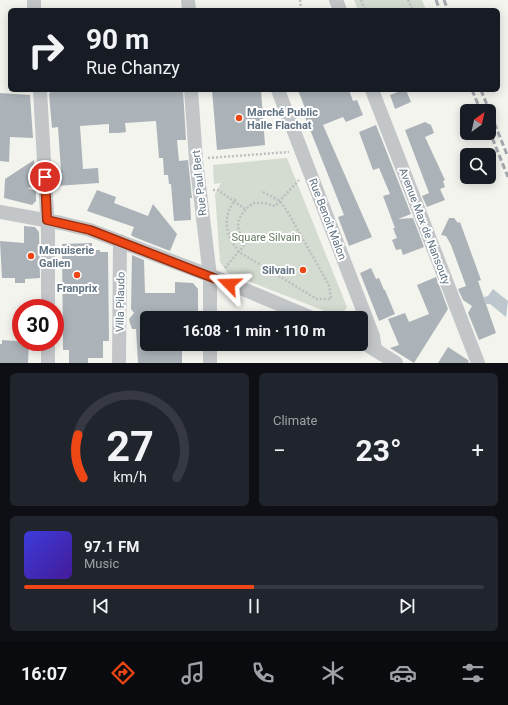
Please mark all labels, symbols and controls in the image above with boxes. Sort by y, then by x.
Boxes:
text: 90 m [86,23,149,56]
icon: right [20,24,72,76]
text: Rue Chanzy [86,57,180,78]
north arrow [460,104,496,140]
map controls [460,104,496,184]
place label: Marché Public Halle Flachat [247,106,318,132]
marker: Marché Public Halle Flachat [234,113,244,123]
button: search [460,148,496,184]
street label: Rue Paul Bert [190,149,209,216]
pin [28,160,62,194]
icon: arrive [34,166,56,188]
street label: Avenue Max de Nansouty [396,166,453,287]
street label: Rue Benoît Malon [306,177,349,262]
park label: Square Silvain [232,231,300,244]
place label: Menuiserie Galien [39,244,94,270]
marker: Menuiserie Galien [26,251,36,261]
position arrow [208,263,250,305]
place label: Silvain [262,264,295,277]
marker: Silvain [298,265,308,275]
marker: Franprix [72,270,82,280]
street label: Villa Pilaudo [113,272,128,332]
place label: Franprix [57,282,98,295]
speed limit sign: 30 [12,299,64,351]
text: 16:08 · 1 min · 110 m [183,322,325,340]
text: Climate [273,413,317,428]
text: 27 [106,421,153,470]
text: 23° [355,433,402,468]
text: − [273,438,286,463]
text: + [472,438,484,463]
text: km/h [113,468,146,484]
text: 97.1 FM [84,538,139,556]
text: Music [84,556,119,571]
icon: previous [90,595,112,617]
icon: pause [243,595,265,617]
icon: next [396,595,418,617]
icon: directions [109,659,137,687]
icon: music [179,659,207,687]
icon: phone [249,659,277,687]
icon: climate [319,659,347,687]
icon: car [389,659,417,687]
icon: filters [459,659,487,687]
text: 16:07 [21,663,67,684]

